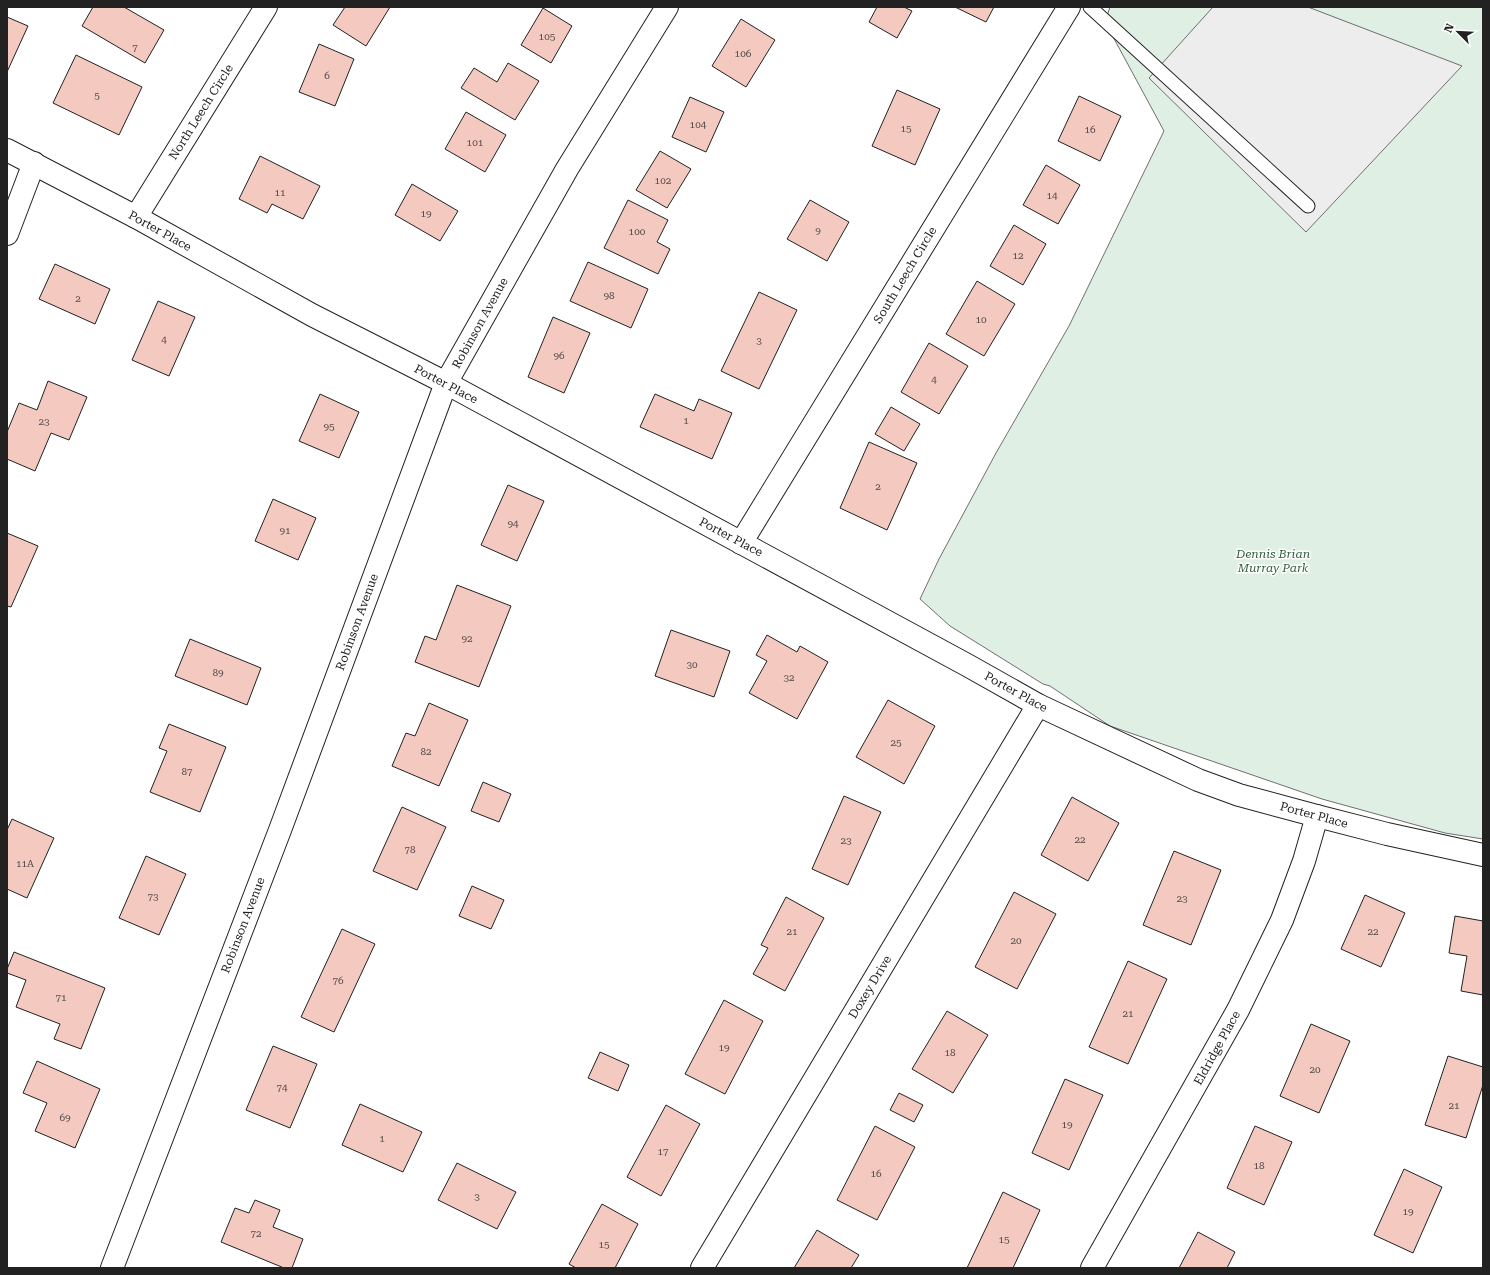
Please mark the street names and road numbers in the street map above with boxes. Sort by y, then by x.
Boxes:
street label: North Leech Circle [166,61,236,162]
street label: Porter Place [126,208,194,254]
street label: South Leech Circle [871,224,940,326]
street label: Robinson Avenue [449,275,511,371]
street label: Porter Place [412,361,480,407]
street label: Porter Place [697,514,765,560]
street label: Robinson Avenue [333,571,381,672]
street label: Porter Place [982,669,1050,715]
street label: Porter Place [1278,799,1350,831]
street label: Robinson Avenue [218,875,268,975]
street label: Doxey Drive [846,953,895,1021]
street label: Eldridge Place [1191,1008,1243,1088]

